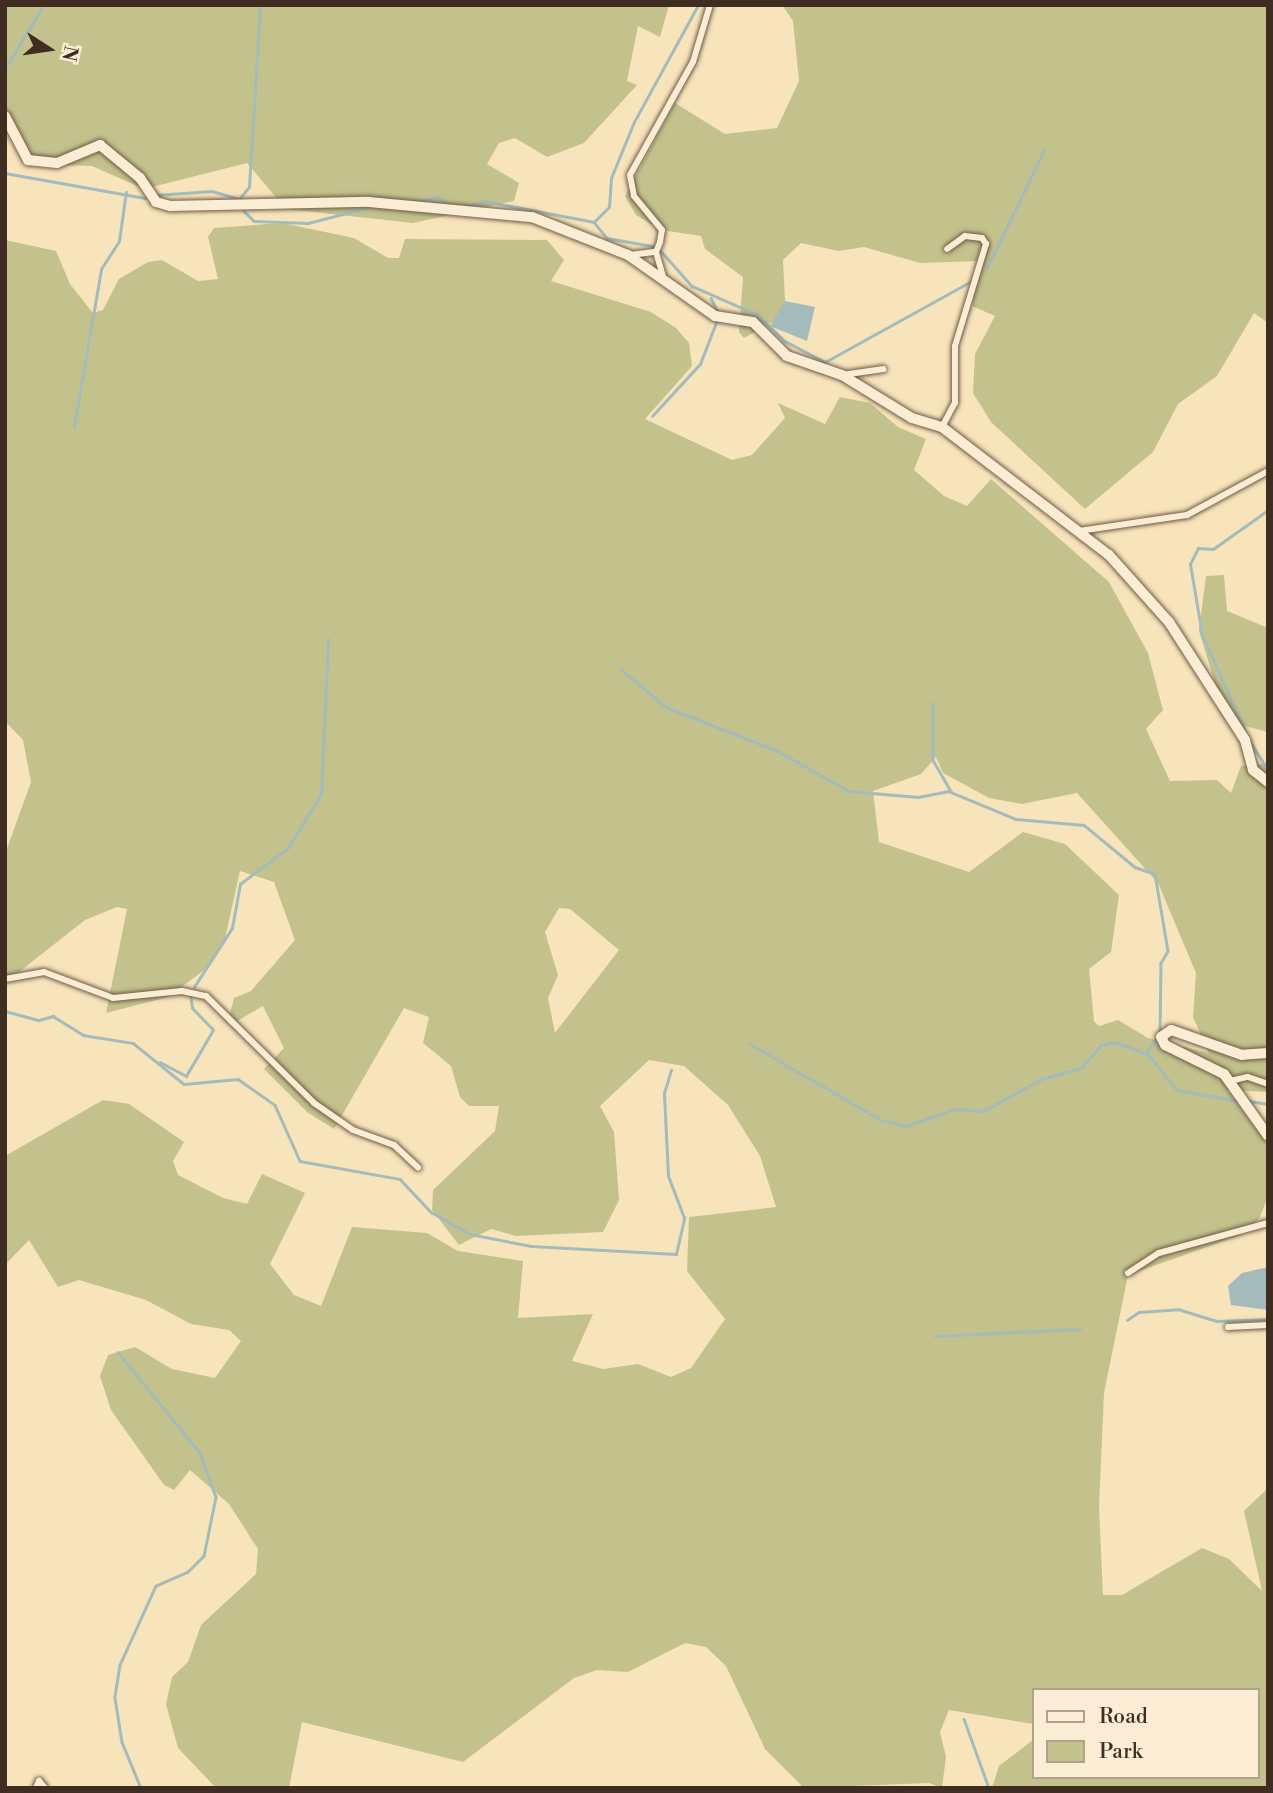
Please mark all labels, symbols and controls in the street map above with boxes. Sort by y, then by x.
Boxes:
north arrow [14,14,84,84]
text: N [56,44,83,63]
legend [1032,1688,1259,1779]
text: Road [1099,1704,1148,1730]
text: Park [1099,1739,1143,1765]

